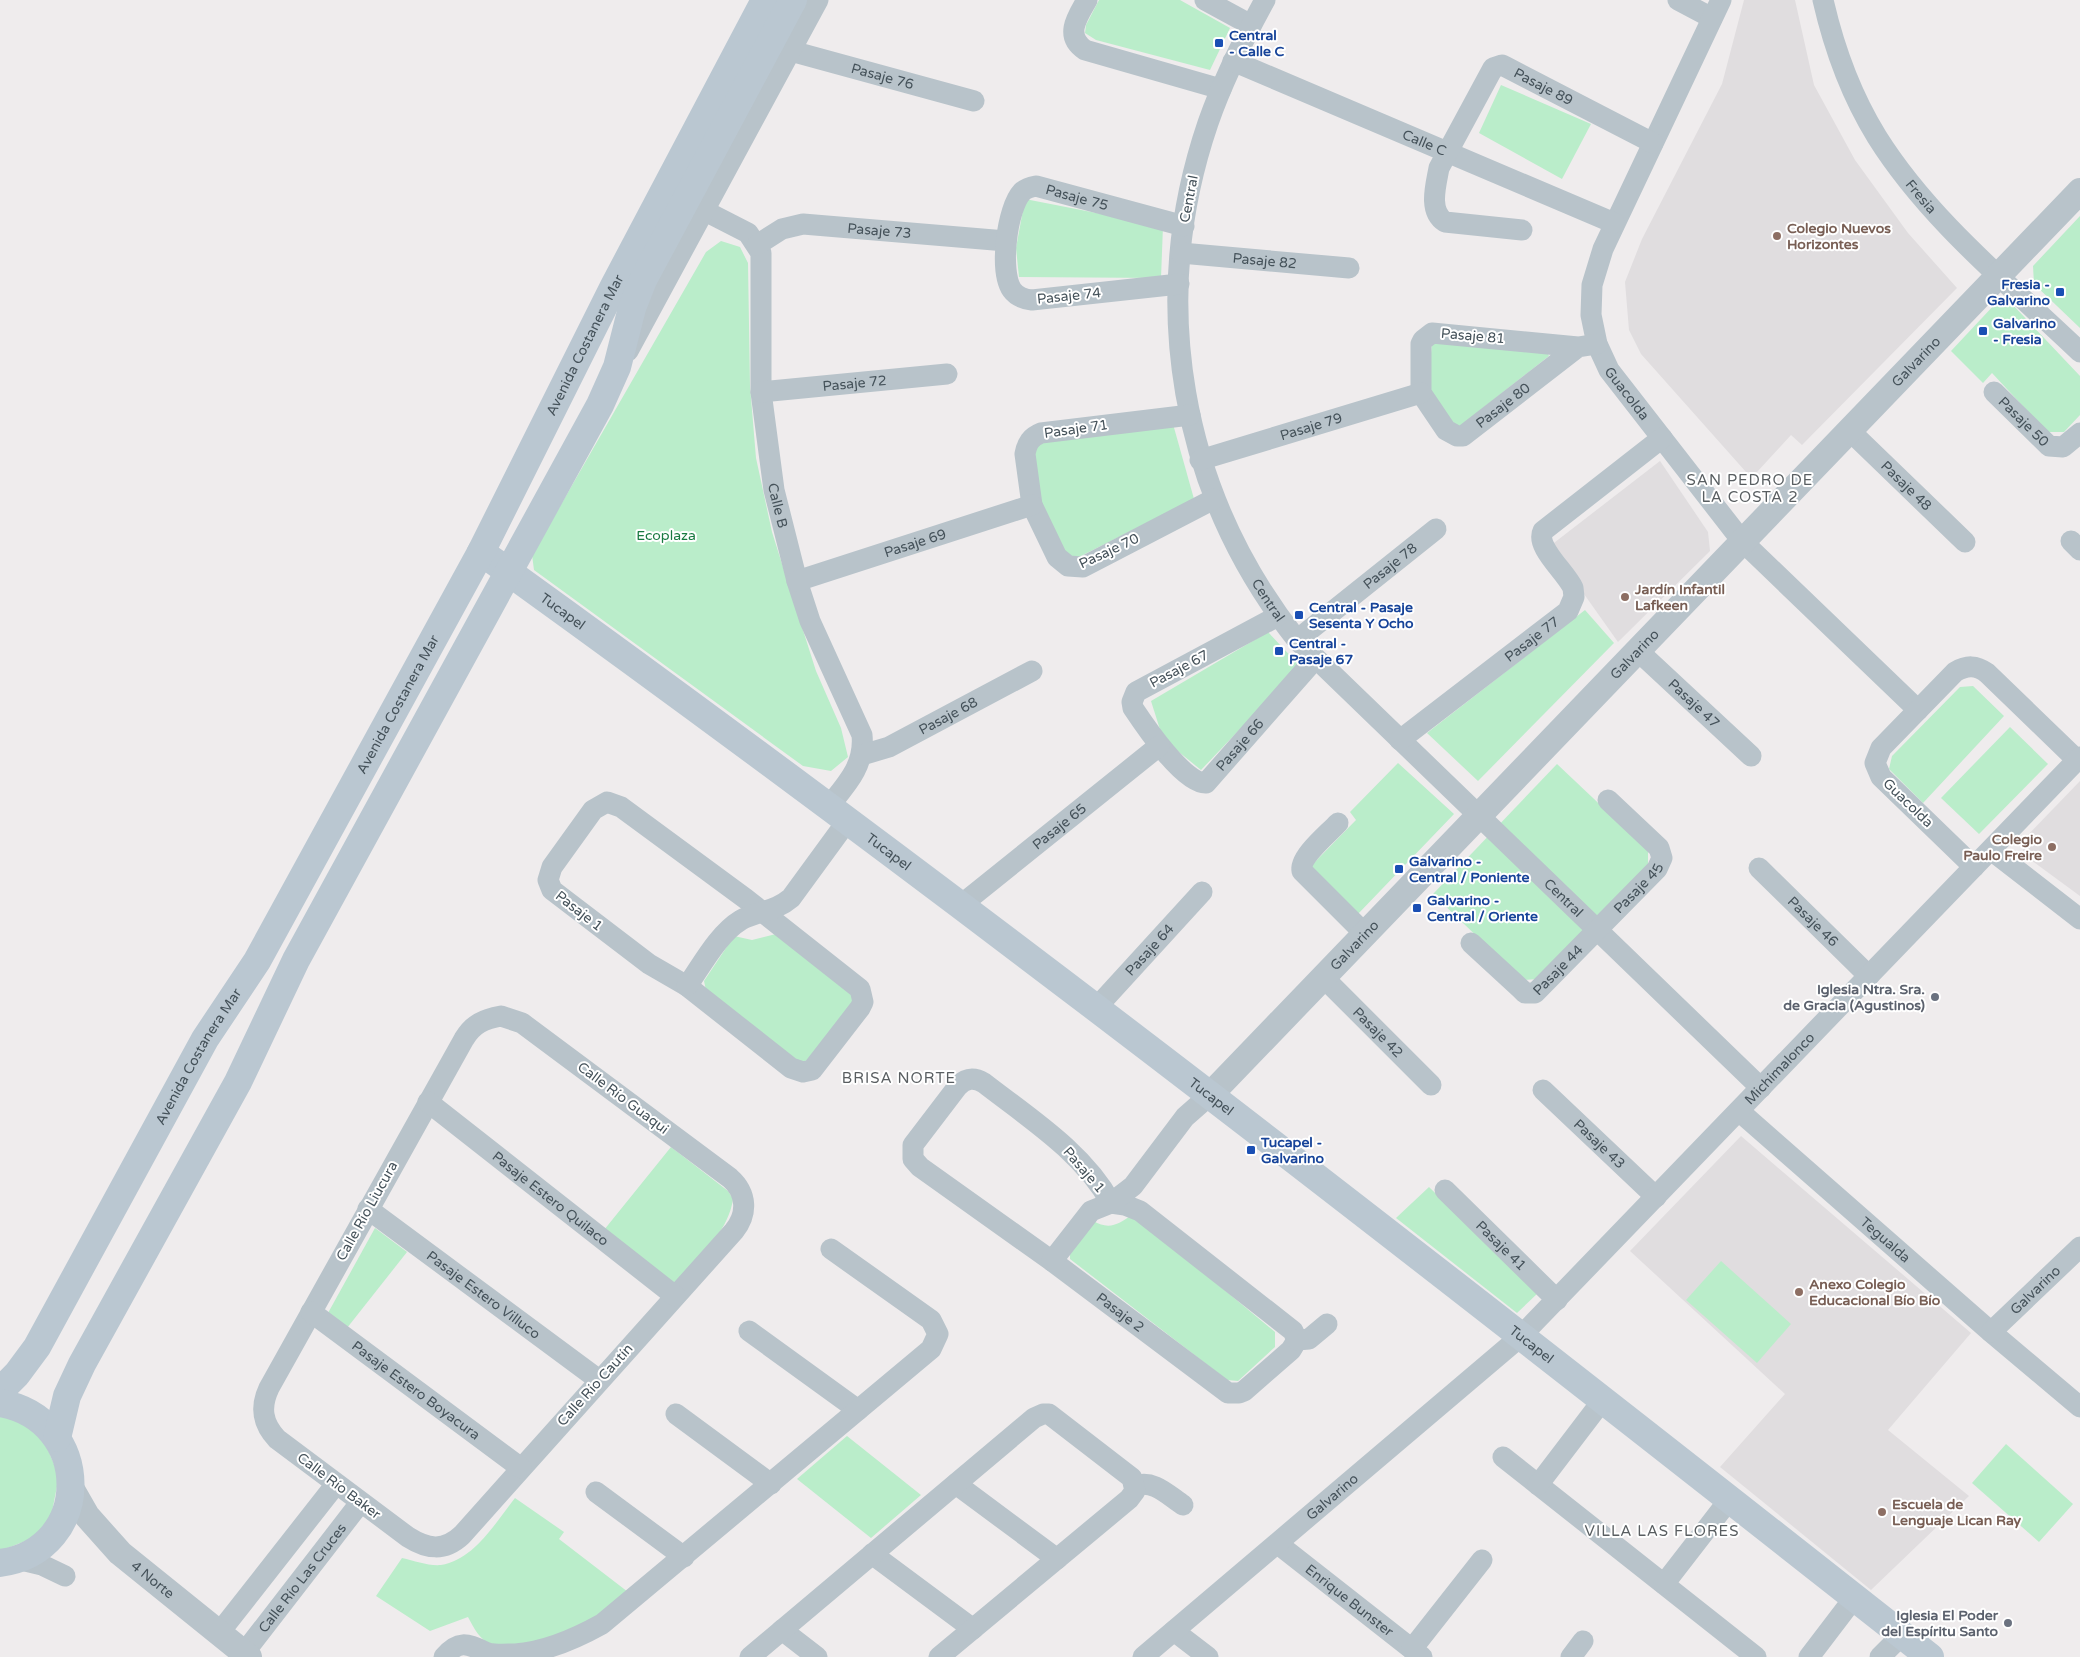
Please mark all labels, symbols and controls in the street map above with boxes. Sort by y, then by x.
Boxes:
place label: Central - Calle C [1229,27,1284,60]
marker: Central - Calle C [1213,37,1225,49]
street label: Pasaje 76 [849,59,916,93]
street label: Pasaje 89 [1511,64,1576,109]
street label: Calle C [1400,126,1449,159]
street label: Central [1176,174,1202,224]
street label: Fresia [1902,176,1940,217]
street label: Pasaje 75 [1044,180,1110,214]
street label: Pasaje 73 [847,219,912,242]
place label: Colegio Nuevos Horizontes [1787,220,1891,253]
marker: Colegio Nuevos Horizontes [1771,230,1783,242]
street label: Pasaje 82 [1232,249,1297,272]
street label: Avenida Costanera Mar [542,271,627,418]
place label: Fresia - Galvarino [1987,276,2050,309]
street label: Pasaje 74 [1036,284,1102,308]
marker: Fresia - Galvarino [2054,286,2066,298]
place label: Galvarino - Fresia [1993,315,2057,348]
street label: Pasaje 81 [1440,325,1506,347]
marker: Galvarino - Fresia [1977,325,1989,337]
street label: Galvarino [1888,333,1944,390]
street label: Guacolda [1601,363,1653,423]
street label: Pasaje 72 [822,371,887,395]
street label: Pasaje 80 [1472,379,1534,432]
street label: Pasaje 50 [1995,393,2053,450]
street label: Pasaje 79 [1278,409,1344,444]
street label: Pasaje 71 [1043,416,1109,442]
street label: Pasaje 48 [1878,457,1936,514]
district label: SAN PEDRO DE LA COSTA 2 [1687,471,1813,506]
street label: Calle B [765,482,792,530]
street label: Pasaje 69 [882,525,948,561]
park label: Ecoplaza [636,527,696,544]
street label: Pasaje 70 [1076,530,1142,572]
street label: Pasaje 78 [1360,539,1421,592]
street label: Central [1248,575,1289,625]
place label: Jardín Infantil Lafkeen [1634,581,1725,614]
street label: Tucapel [537,589,589,633]
marker: Jardín Infantil Lafkeen [1619,591,1631,603]
place label: Central - Pasaje Sesenta Y Ocho [1309,599,1414,632]
marker: Central - Pasaje Sesenta Y Ocho [1293,609,1305,621]
street label: Pasaje 77 [1501,613,1562,665]
street label: Galvarino [1606,625,1662,683]
street label: Avenida Costanera Mar [353,631,443,777]
place label: Central - Pasaje 67 [1289,635,1353,668]
marker: Central - Pasaje 67 [1273,645,1285,657]
street label: Pasaje 67 [1147,646,1211,692]
street label: Pasaje 47 [1665,675,1723,731]
street label: Pasaje 68 [916,693,981,738]
street label: Pasaje 66 [1212,715,1267,774]
street label: Guacolda [1879,775,1937,831]
street label: Pasaje 65 [1029,799,1090,853]
street label: Tucapel [863,829,915,874]
place label: Colegio Paulo Freire [1963,831,2042,864]
marker: Colegio Paulo Freire [2046,841,2058,853]
place label: Galvarino - Central / Poniente [1409,853,1530,886]
street label: Pasaje 45 [1610,860,1667,917]
marker: Galvarino - Central / Poniente [1393,863,1405,875]
street label: Central [1541,875,1587,920]
street label: Pasaje 1 [552,887,606,935]
place label: Galvarino - Central / Oriente [1427,892,1538,925]
street label: Pasaje 46 [1784,893,1842,950]
marker: Galvarino - Central / Oriente [1411,902,1423,914]
street label: Galvarino [1326,916,1382,974]
street label: Pasaje 64 [1121,920,1177,979]
street label: Pasaje 44 [1529,941,1586,999]
place label: Iglesia Ntra. Sra. de Gracia (Agustinos) [1783,981,1925,1014]
street label: Avenida Costanera Mar [151,984,245,1128]
marker: Iglesia Ntra. Sra. de Gracia (Agustinos) [1929,991,1941,1003]
street label: Pasaje 42 [1349,1003,1407,1061]
street label: Michimalonco [1741,1029,1818,1108]
street label: Calle Río Guaqui [574,1058,672,1138]
district label: BRISA NORTE [842,1069,956,1087]
street label: Tucapel [1186,1074,1237,1119]
street label: Pasaje 43 [1570,1115,1629,1172]
place label: Tucapel - Galvarino [1260,1134,1325,1167]
street label: Pasaje 1 [1059,1144,1109,1196]
marker: Tucapel - Galvarino [1245,1144,1257,1156]
street label: Pasaje Estero Quilaco [489,1147,612,1249]
street label: Calle Río Liucura [333,1158,401,1264]
street label: Tegualda [1857,1213,1914,1266]
street label: Pasaje 41 [1472,1217,1530,1274]
street label: Pasaje Estero Villuco [424,1247,544,1342]
street label: Galvarino [2006,1262,2064,1318]
place label: Anexo Colegio Educacional Bío Bío [1809,1276,1941,1309]
marker: Anexo Colegio Educacional Bío Bío [1793,1286,1805,1298]
street label: Pasaje 2 [1093,1289,1148,1336]
street label: Tucapel [1506,1322,1557,1367]
street label: Pasaje Estero Boyacura [349,1337,484,1443]
street label: Calle Río Cautín [553,1340,637,1430]
street label: Calle Río Baker [294,1449,385,1523]
street label: Galvarino [1303,1470,1362,1523]
place label: Escuela de Lenguaje Lican Ray [1892,1496,2022,1529]
marker: Escuela de Lenguaje Lican Ray [1876,1506,1888,1518]
street label: Calle Río Las Cruces [254,1520,350,1636]
district label: VILLA LAS FLORES [1585,1522,1739,1540]
street label: 4 Norte [128,1557,178,1602]
street label: Enrique Bunster [1302,1560,1397,1640]
place label: Iglesia El Poder del Espíritu Santo [1881,1607,1999,1640]
marker: Iglesia El Poder del Espíritu Santo [2002,1617,2014,1629]

